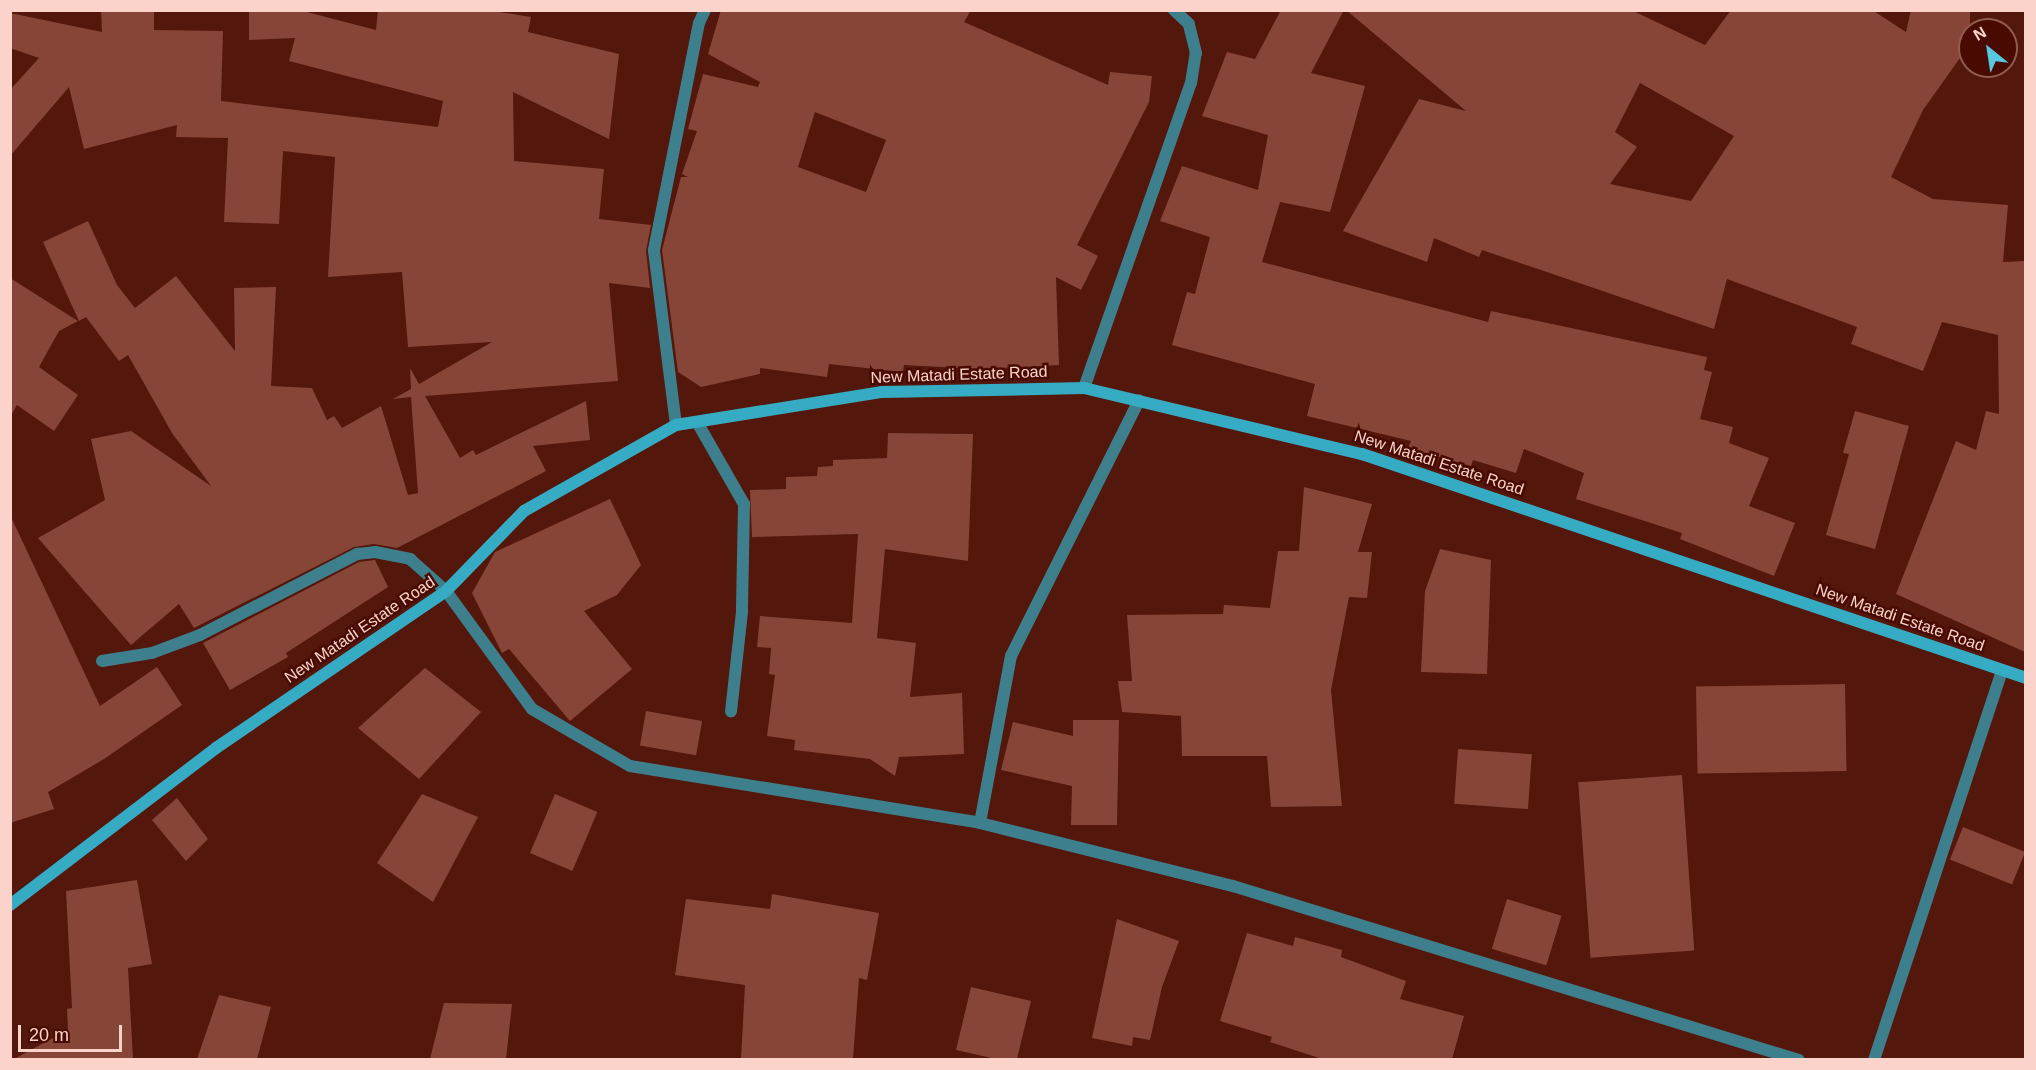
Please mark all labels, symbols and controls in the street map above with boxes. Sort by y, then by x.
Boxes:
north arrow [1958,18,2018,78]
text: N [1970,23,1989,44]
street label: New Matadi Estate Road [870,362,1048,388]
street label: New Matadi Estate Road [1352,427,1526,499]
street label: New Matadi Estate Road [281,573,439,687]
street label: New Matadi Estate Road [1813,580,1987,656]
scale bar [21,1013,124,1051]
text: 20 m [29,1025,69,1045]

